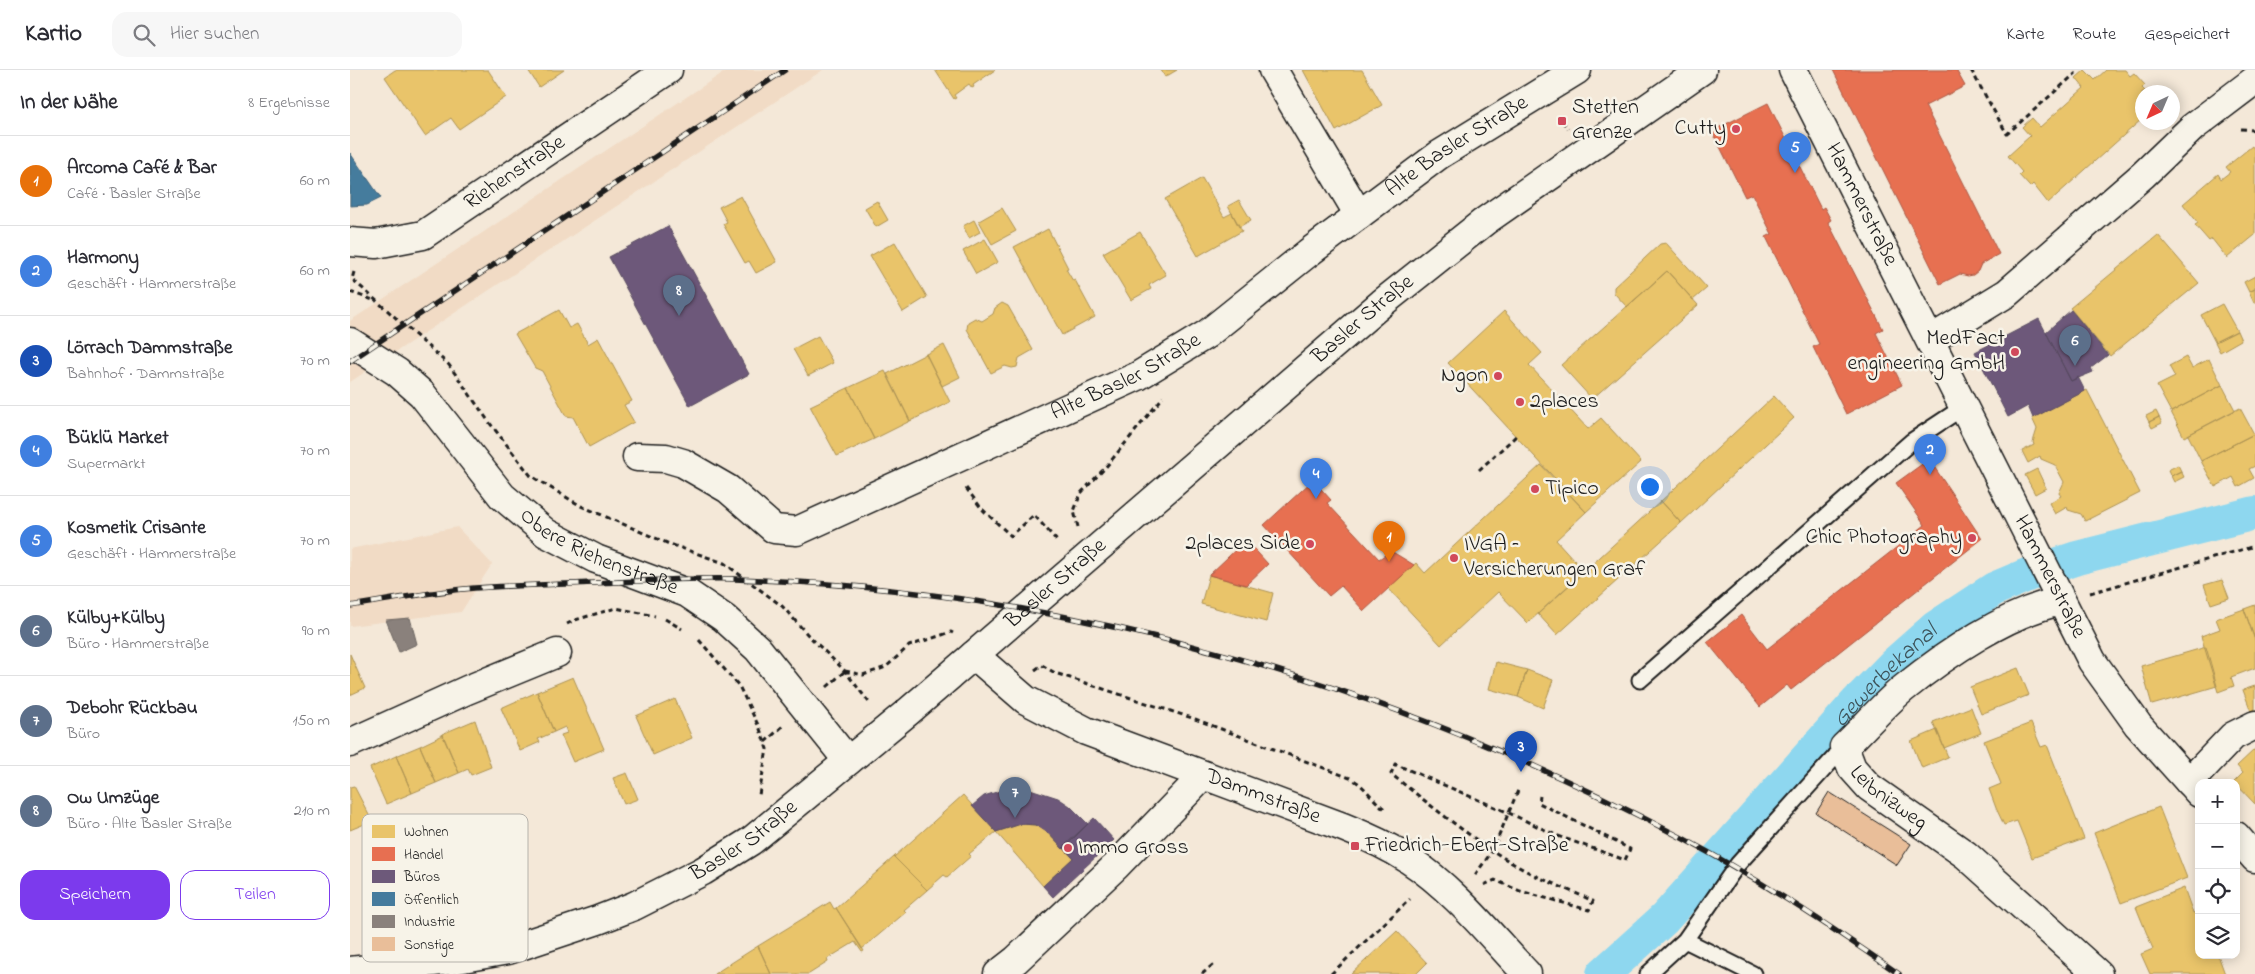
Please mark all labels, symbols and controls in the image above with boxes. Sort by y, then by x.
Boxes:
search box [112,12,462,57]
text: Kartio [25,17,82,52]
icon: search [130,21,158,49]
text: Hier suchen [170,21,259,48]
text: Karte [2006,22,2044,48]
text: Route [2072,22,2116,48]
text: Gespeichert [2144,22,2230,48]
north arrow [2135,85,2180,130]
text: In der Nähe [20,88,118,118]
street label: Alte Basler Straße [1379,88,1535,206]
text: 8 Ergebnisse [248,91,330,115]
place label: Stetten Grenze [1572,92,1639,149]
place label: Cutty [1674,113,1726,146]
marker: Stetten Grenze [1556,115,1568,127]
marker: Cutty [1730,123,1742,135]
street label: Riehenstraße [458,127,572,219]
pin: 5 [1779,132,1811,173]
street label: Hammerstraße [1817,138,1906,272]
text: Arcoma Café & Bar [67,155,217,182]
text: 1 [33,169,39,193]
text: 60 m [300,169,330,193]
text: Café · Basler Straße [67,182,201,206]
text: Harmony [67,245,139,272]
text: 2 [32,259,40,283]
text: 60 m [300,259,330,283]
street label: Basler Straße [1304,267,1421,373]
text: Geschäft · Hammerstraße [67,272,236,296]
pin: 8 [663,275,695,316]
place label: MedFact engineering GmbH [1848,323,2006,381]
street label: Alte Basler Straße [1046,325,1207,429]
pin: 6 [2059,325,2091,366]
text: Lörrach Dammstraße [67,335,233,362]
marker: MedFact engineering GmbH [2009,346,2021,358]
text: 3 [33,349,39,373]
text: 70 m [300,349,330,373]
place label: Ngon [1441,360,1488,393]
text: Bahnhof · Dammstraße [67,362,225,386]
marker: Ngon [1492,370,1504,382]
place label: 2places [1530,386,1599,418]
marker: 2places [1514,396,1526,408]
text: Büklü Market [67,425,169,452]
pin: 2 [1914,434,1946,475]
text: 4 [33,439,39,463]
text: 70 m [300,439,330,463]
text: Supermarkt [67,452,146,476]
pin: 4 [1300,458,1332,499]
place label: Tipico [1545,473,1599,505]
your location [1637,474,1663,500]
marker: Tipico [1529,483,1541,495]
street label: Obere Riehenstraße [512,501,683,604]
street label: Hammerstraße [2005,510,2094,644]
text: Kosmetik Crisante [67,515,206,542]
pin: 1 [1373,521,1405,562]
place label: Chic Photography [1806,522,1962,555]
place label: 2places Side [1186,528,1300,560]
text: 5 [31,529,41,553]
text: 70 m [300,529,330,553]
place label: IVGA – Versicherungen Graf [1463,529,1646,587]
street label: Basler Straße [998,531,1114,638]
marker: Chic Photography [1966,532,1978,544]
marker: 2places Side [1304,538,1316,550]
text: Geschäft · Hammerstraße [67,542,236,566]
marker: IVGA – Versicherungen Graf [1448,552,1460,564]
text: Külby+Külby [67,605,165,632]
water label: Gewerbekanal [1824,614,1948,736]
text: 6 [32,619,40,643]
text: 90 m [302,619,330,643]
text: Büro · Hammerstraße [67,632,209,656]
text: Debohr Rückbau [67,695,198,722]
text: 7 [33,709,39,733]
text: 150 m [292,709,330,733]
text: Büro [67,722,100,746]
pin: 3 [1505,731,1537,772]
street label: Leibnizweg [1841,758,1934,840]
street label: Dammstraße [1200,761,1325,833]
pin: 7 [999,777,1031,818]
map controls [2195,779,2240,959]
button: + [2195,779,2240,824]
text: Ow Umzüge [67,785,159,812]
street label: Basler Straße [684,792,805,891]
text: 8 [33,799,39,823]
text: 210 m [294,799,330,823]
text: Büro · Alte Basler Straße [67,812,232,836]
legend [362,814,528,962]
text: Wohnen [404,822,449,843]
button: − [2195,824,2240,869]
place label: Friedrich-Ebert-Straße [1364,830,1569,862]
place label: Immo Gross [1078,832,1189,864]
marker: Friedrich-Ebert-Straße [1349,840,1361,852]
marker: Immo Gross [1062,842,1074,854]
text: Handel [404,845,443,866]
text: Büros [403,867,440,888]
button: locate [2195,869,2240,914]
button: Speichern [20,870,170,920]
button: Teilen [180,870,330,920]
text: Öffentlich [404,890,459,911]
text: Industrie [404,912,456,933]
button: layers [2195,914,2240,959]
text: Sonstige [404,935,455,957]

